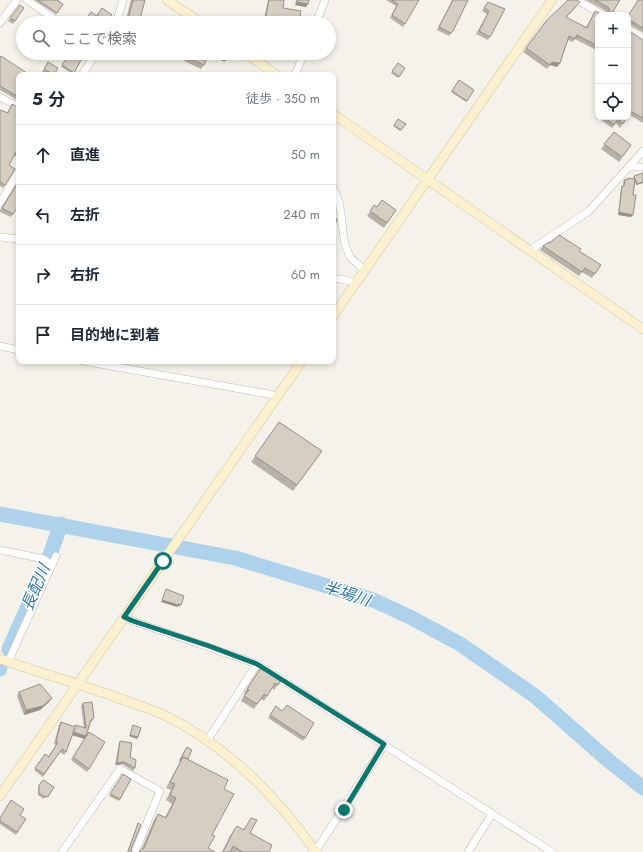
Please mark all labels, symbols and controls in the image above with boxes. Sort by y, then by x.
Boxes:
map controls [595,12,631,120]
button: + [595,12,631,48]
search box [16,16,336,60]
icon: search [30,27,52,49]
text: ここで検索 [62,28,137,50]
button: − [595,48,631,84]
button: locate [595,84,631,120]
text: 5 分 [32,87,65,111]
text: 徒歩 · 350 m [246,89,320,108]
icon: ahead [32,144,54,166]
text: 直進 [70,144,100,166]
text: 50 m [291,145,320,164]
icon: left [32,204,54,226]
text: 左折 [70,204,100,226]
text: 240 m [283,205,320,224]
icon: right [32,264,54,286]
text: 右折 [70,264,100,286]
text: 60 m [291,265,320,284]
icon: arrive [32,324,54,346]
text: 目的地に到着 [70,324,160,346]
route start [154,552,172,570]
water label: 長配川 [15,559,56,614]
water label: 半場川 [320,575,375,612]
route end [335,801,353,819]

